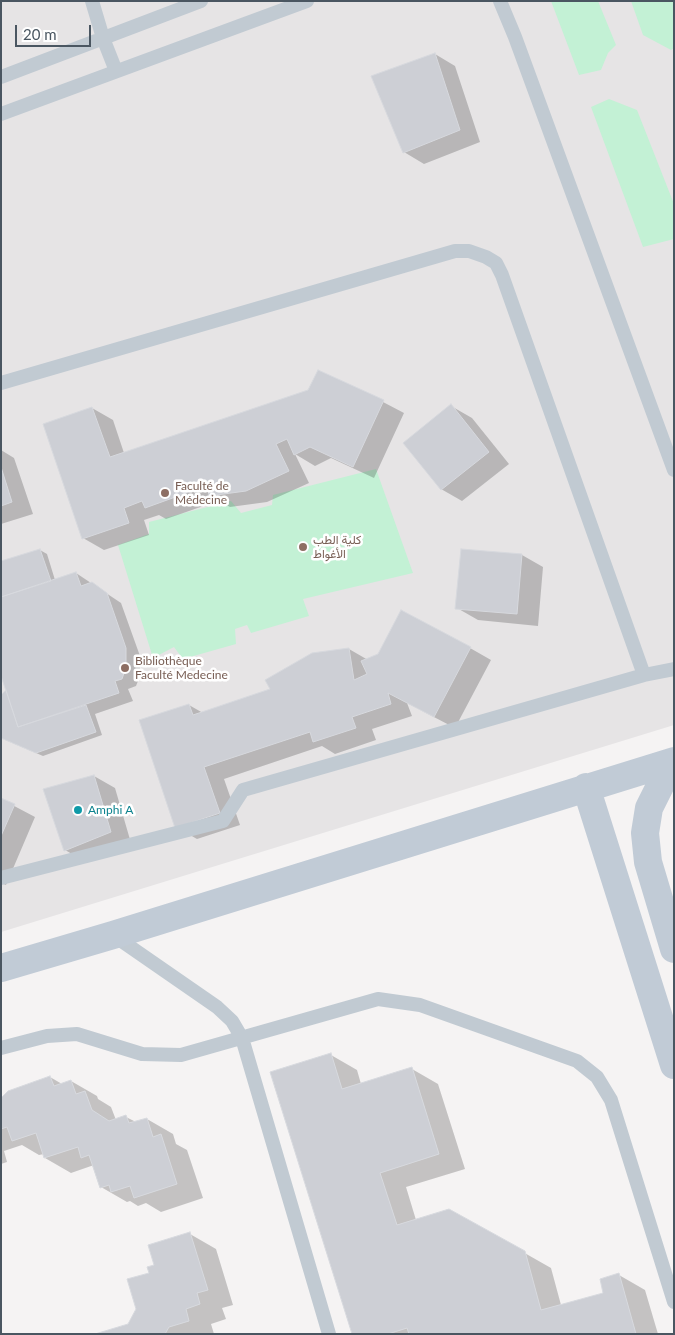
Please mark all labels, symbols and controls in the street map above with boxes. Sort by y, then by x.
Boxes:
scale bar [18,15,94,47]
text: 20 m [23,25,57,43]
place label: Faculté de Médecine [175,479,229,507]
marker: Faculté de Médecine [159,487,171,499]
place label: كلية الطب الأغواط [313,533,361,561]
marker: كلية الطب الأغواط [297,541,309,553]
place label: Bibliothèque Faculté Medecine [135,654,228,682]
marker: Bibliothèque Faculté Medecine [119,662,131,674]
place label: Amphi A [88,803,133,817]
marker: Amphi A [72,804,84,816]

